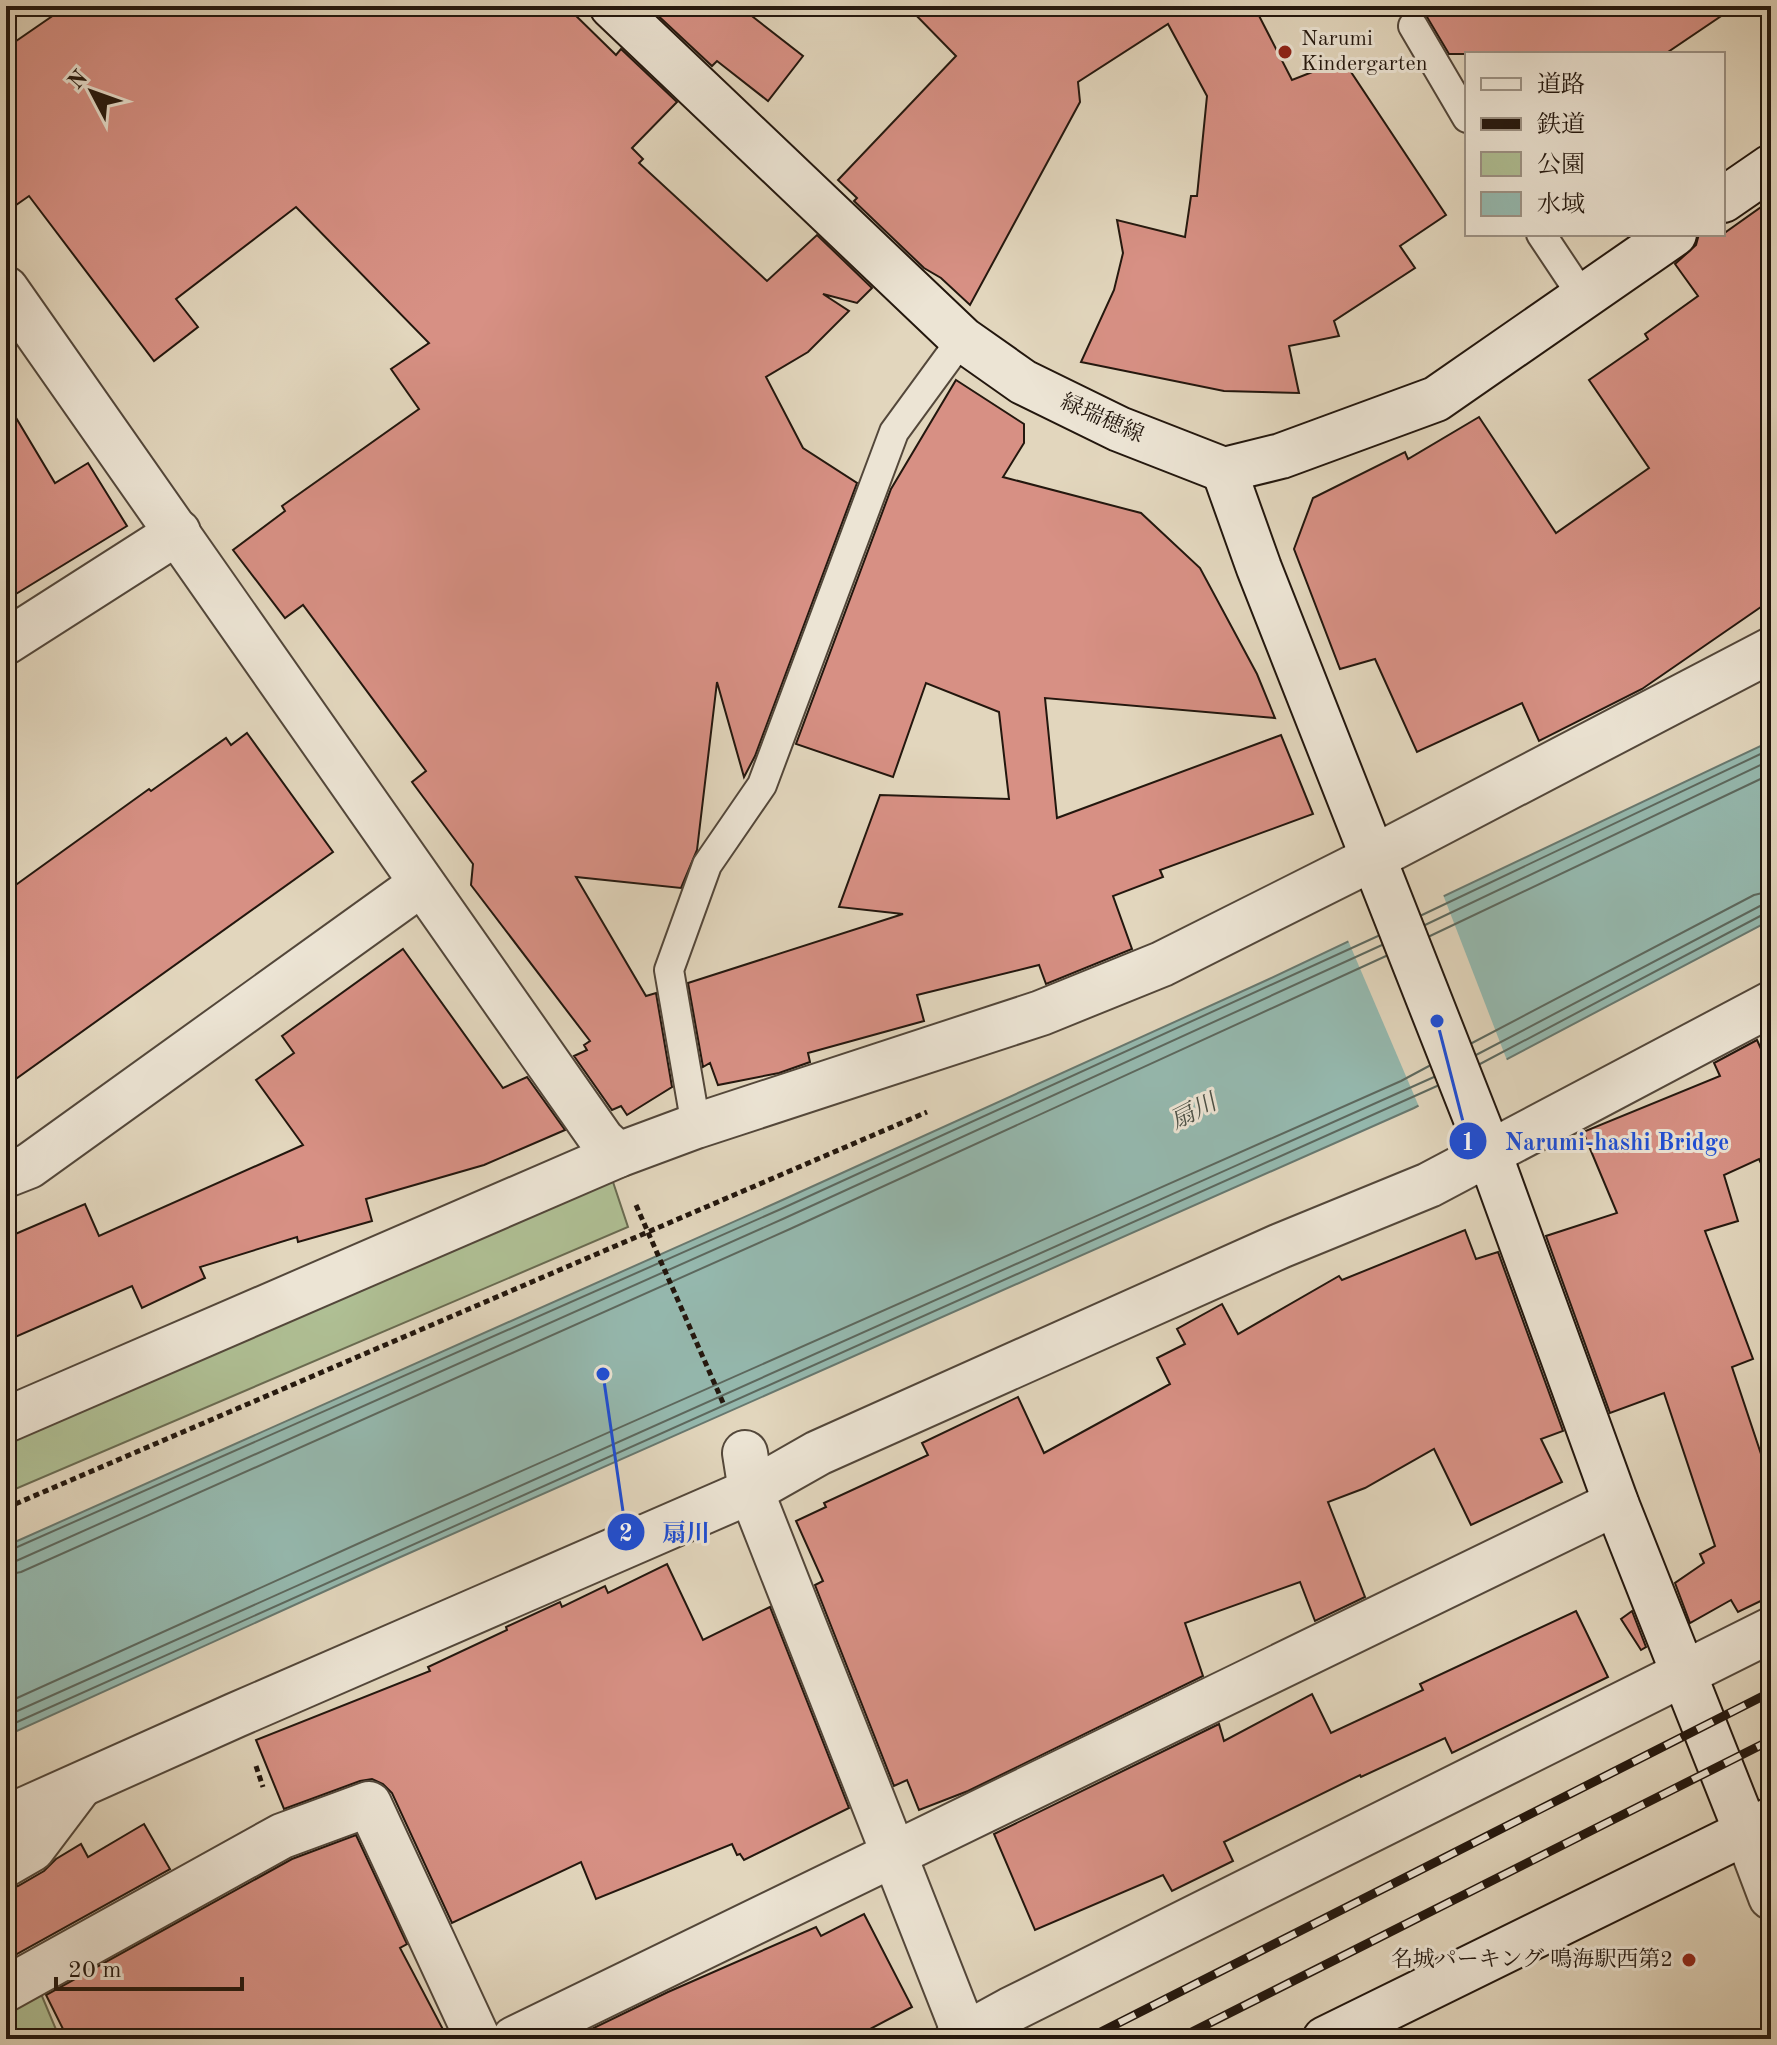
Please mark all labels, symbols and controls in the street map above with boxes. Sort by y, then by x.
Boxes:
place label: Narumi Kindergarten [1301,28,1428,75]
marker: Narumi Kindergarten [1276,43,1294,61]
north arrow [52,52,132,132]
legend [1465,52,1725,236]
text: N [65,66,92,94]
text: 道路 [1537,71,1585,98]
text: 鉄道 [1537,111,1585,138]
text: 公園 [1537,152,1585,178]
text: 水域 [1537,191,1585,218]
street label: 緑瑞穂線 [1057,389,1147,447]
water label: 扇川 [1166,1087,1224,1135]
callout: Narumi-hashi Bridge [1448,1117,1745,1165]
text: 1 [1461,1132,1475,1156]
text: Narumi-hashi Bridge [1505,1132,1729,1156]
callout: 扇川 [606,1508,726,1556]
text: 扇川 [662,1520,710,1547]
text: 2 [619,1523,633,1547]
scale bar [56,1941,242,1991]
place label: 名城パーキング 鳴海駅西第2 [1391,1947,1673,1971]
marker: 名城パーキング 鳴海駅西第2 [1680,1951,1698,1969]
text: 20 m [68,1959,122,1983]

